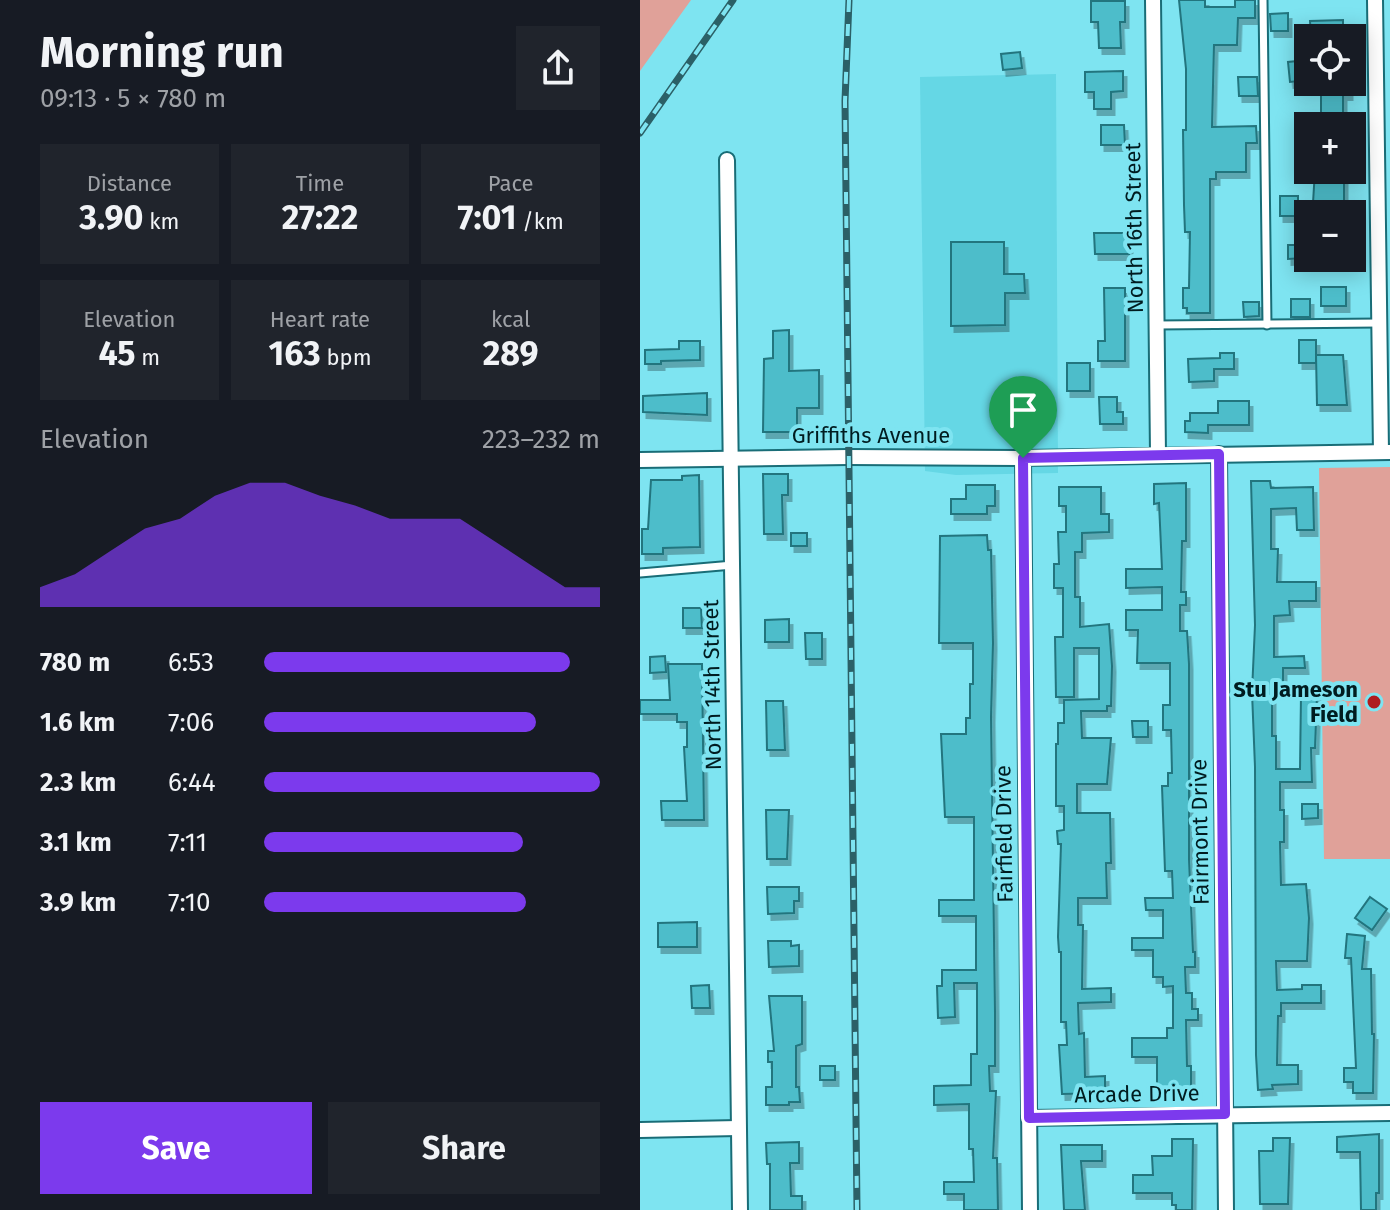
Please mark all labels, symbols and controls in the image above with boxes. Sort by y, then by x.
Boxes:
map controls [1294,24,1366,272]
button: locate [1294,24,1366,96]
text: Morning run [40,26,284,79]
button: share [516,26,600,110]
text: 09:13 · 5 × 780 m [40,83,226,114]
button: + [1294,112,1366,184]
street label: North 16th Street [1119,142,1149,314]
text: Distance [87,170,172,197]
text: Time [296,170,344,197]
text: Pace [488,170,533,197]
text: 3.90 [79,197,143,238]
text: 27:22 [282,197,358,238]
text: 7:01 [457,197,516,238]
button: − [1294,200,1366,272]
text: km [143,208,179,235]
text: /km [516,208,564,235]
text: Elevation [83,306,175,333]
text: Heart rate [270,306,370,333]
text: kcal [491,306,530,333]
text: 45 [98,333,136,374]
text: 163 [268,333,321,374]
text: 289 [483,333,539,374]
text: m [136,344,160,371]
text: bpm [321,344,372,371]
pin [989,376,1057,458]
icon: arrive [1001,388,1045,432]
street label: Griffiths Avenue [792,422,950,449]
text: Elevation [40,424,149,455]
text: 223–232 m [482,424,600,455]
street label: North 14th Street [697,599,727,771]
text: 780 m [40,647,110,678]
text: 6:53 [168,647,214,678]
place label: Stu Jameson Field [1233,676,1358,728]
marker: Stu Jameson Field [1365,693,1383,711]
text: 1.6 km [40,707,115,738]
text: 7:06 [168,707,214,738]
street label: Fairmont Drive [1185,759,1215,905]
street label: Fairfield Drive [989,765,1019,903]
text: 2.3 km [40,767,116,798]
text: 6:44 [168,767,216,798]
text: 3.1 km [40,827,112,858]
text: 7:11 [168,827,207,858]
text: 3.9 km [40,887,116,918]
text: 7:10 [168,887,211,918]
street label: Arcade Drive [1074,1079,1200,1109]
button: Save [40,1102,312,1194]
button: Share [328,1102,600,1194]

